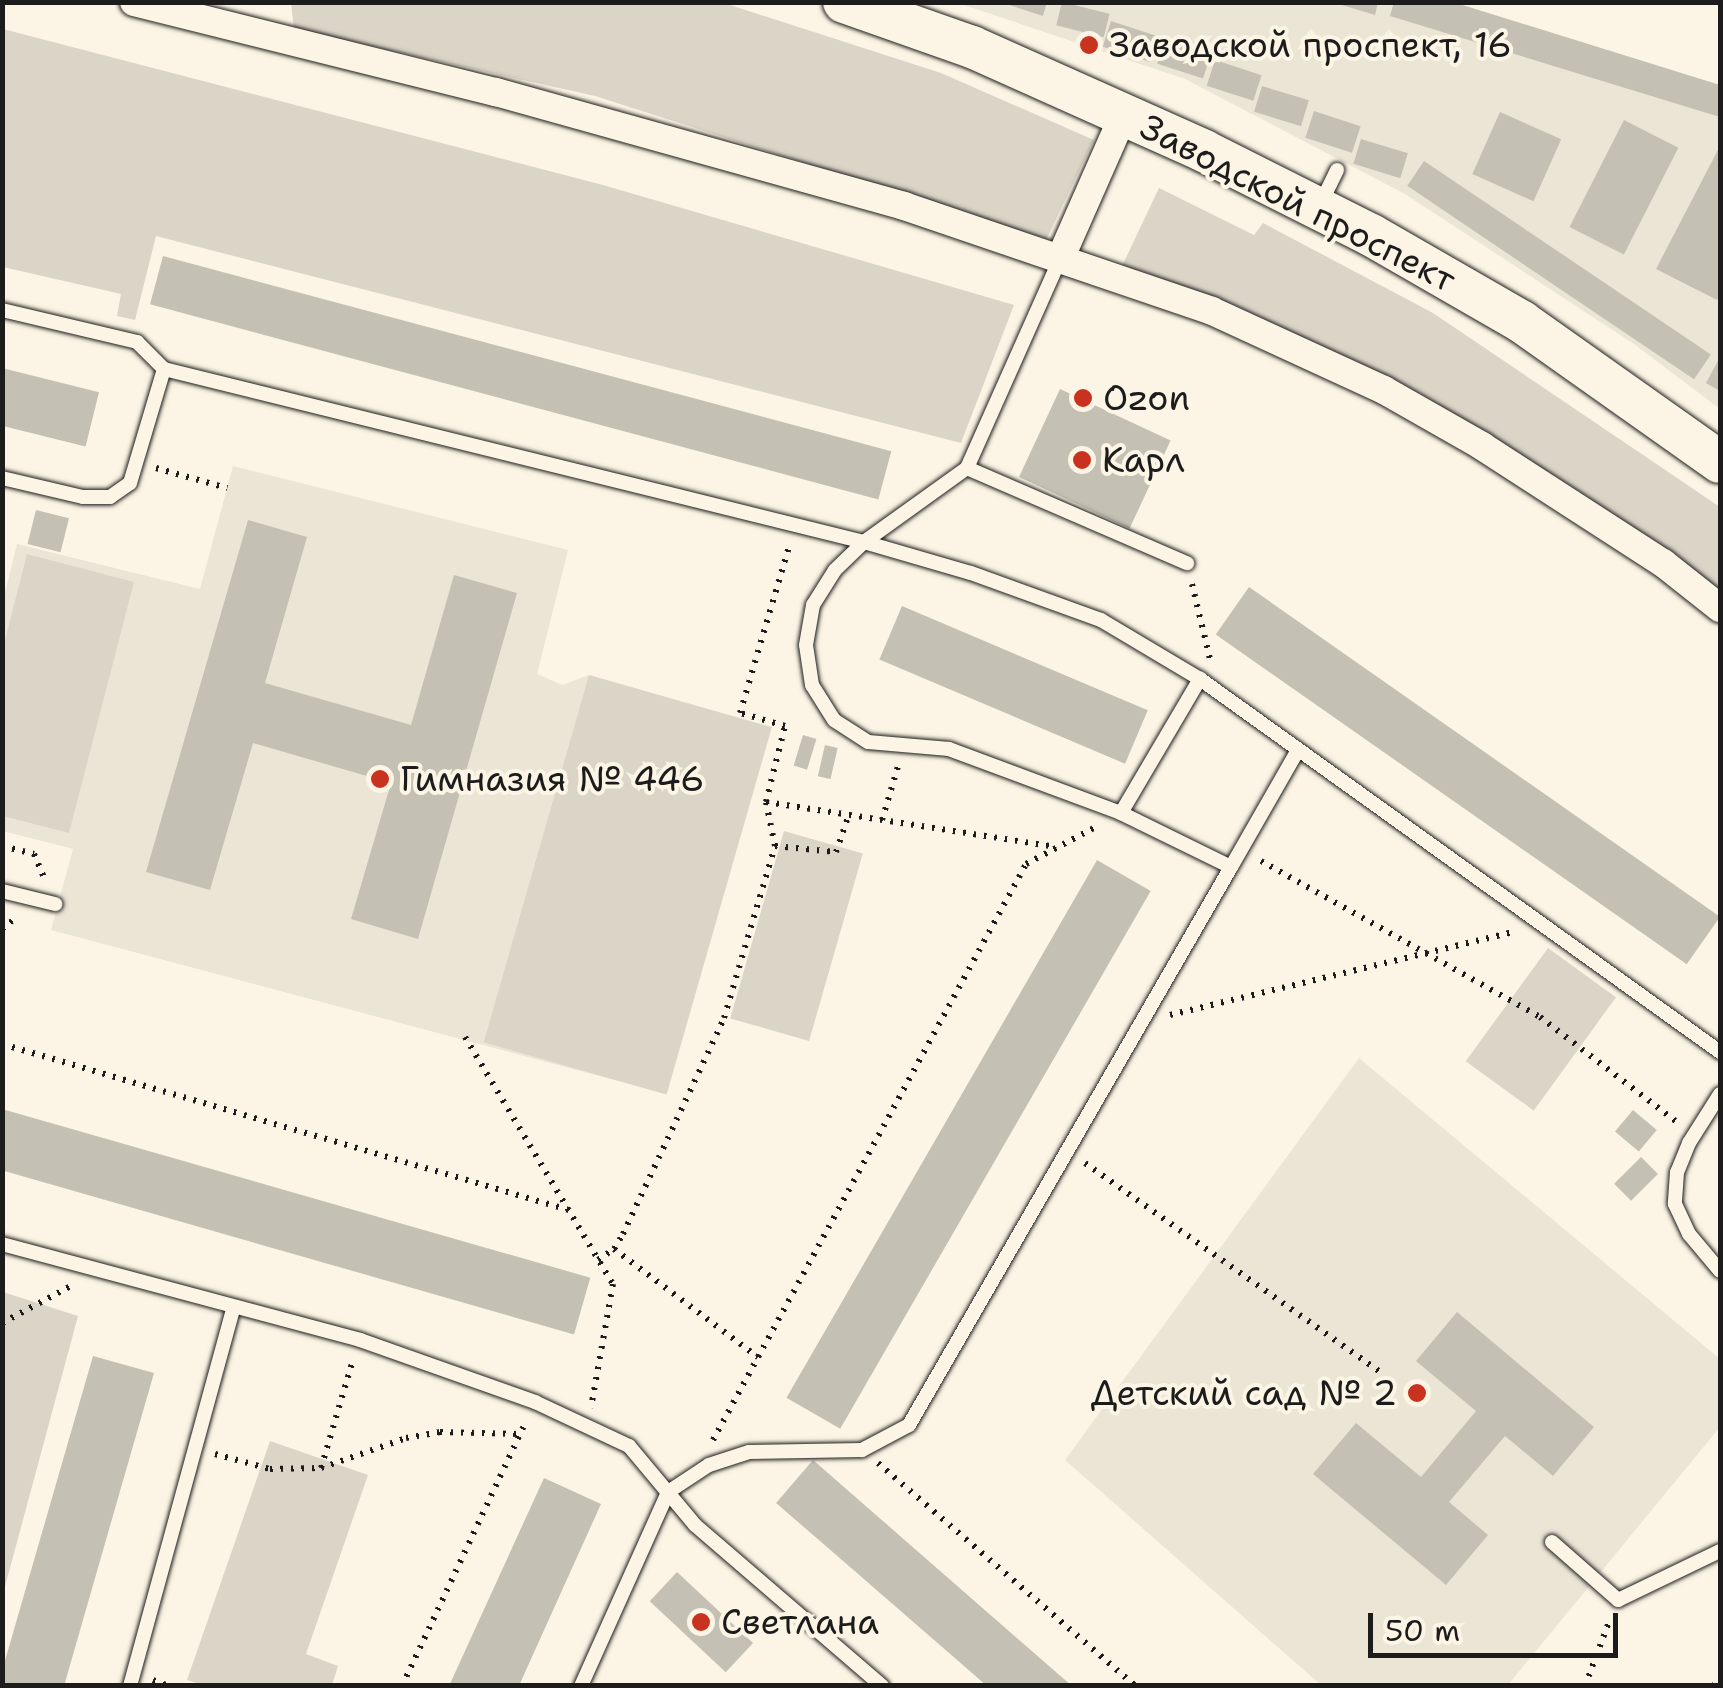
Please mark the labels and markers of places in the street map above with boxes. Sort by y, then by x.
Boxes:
place label: Заводской проспект, 16 [1109,24,1512,66]
marker: Заводской проспект, 16 [1078,34,1100,56]
place label: Ozon [1103,377,1190,419]
marker: Ozon [1072,387,1094,409]
place label: Карл [1102,439,1185,481]
marker: Карл [1071,449,1093,471]
place label: Гимназия № 446 [400,758,705,800]
marker: Гимназия № 446 [369,768,391,790]
place label: Детский сад № 2 [1091,1372,1397,1414]
marker: Детский сад № 2 [1406,1382,1428,1404]
place label: Светлана [721,1601,879,1643]
marker: Светлана [690,1611,712,1633]

